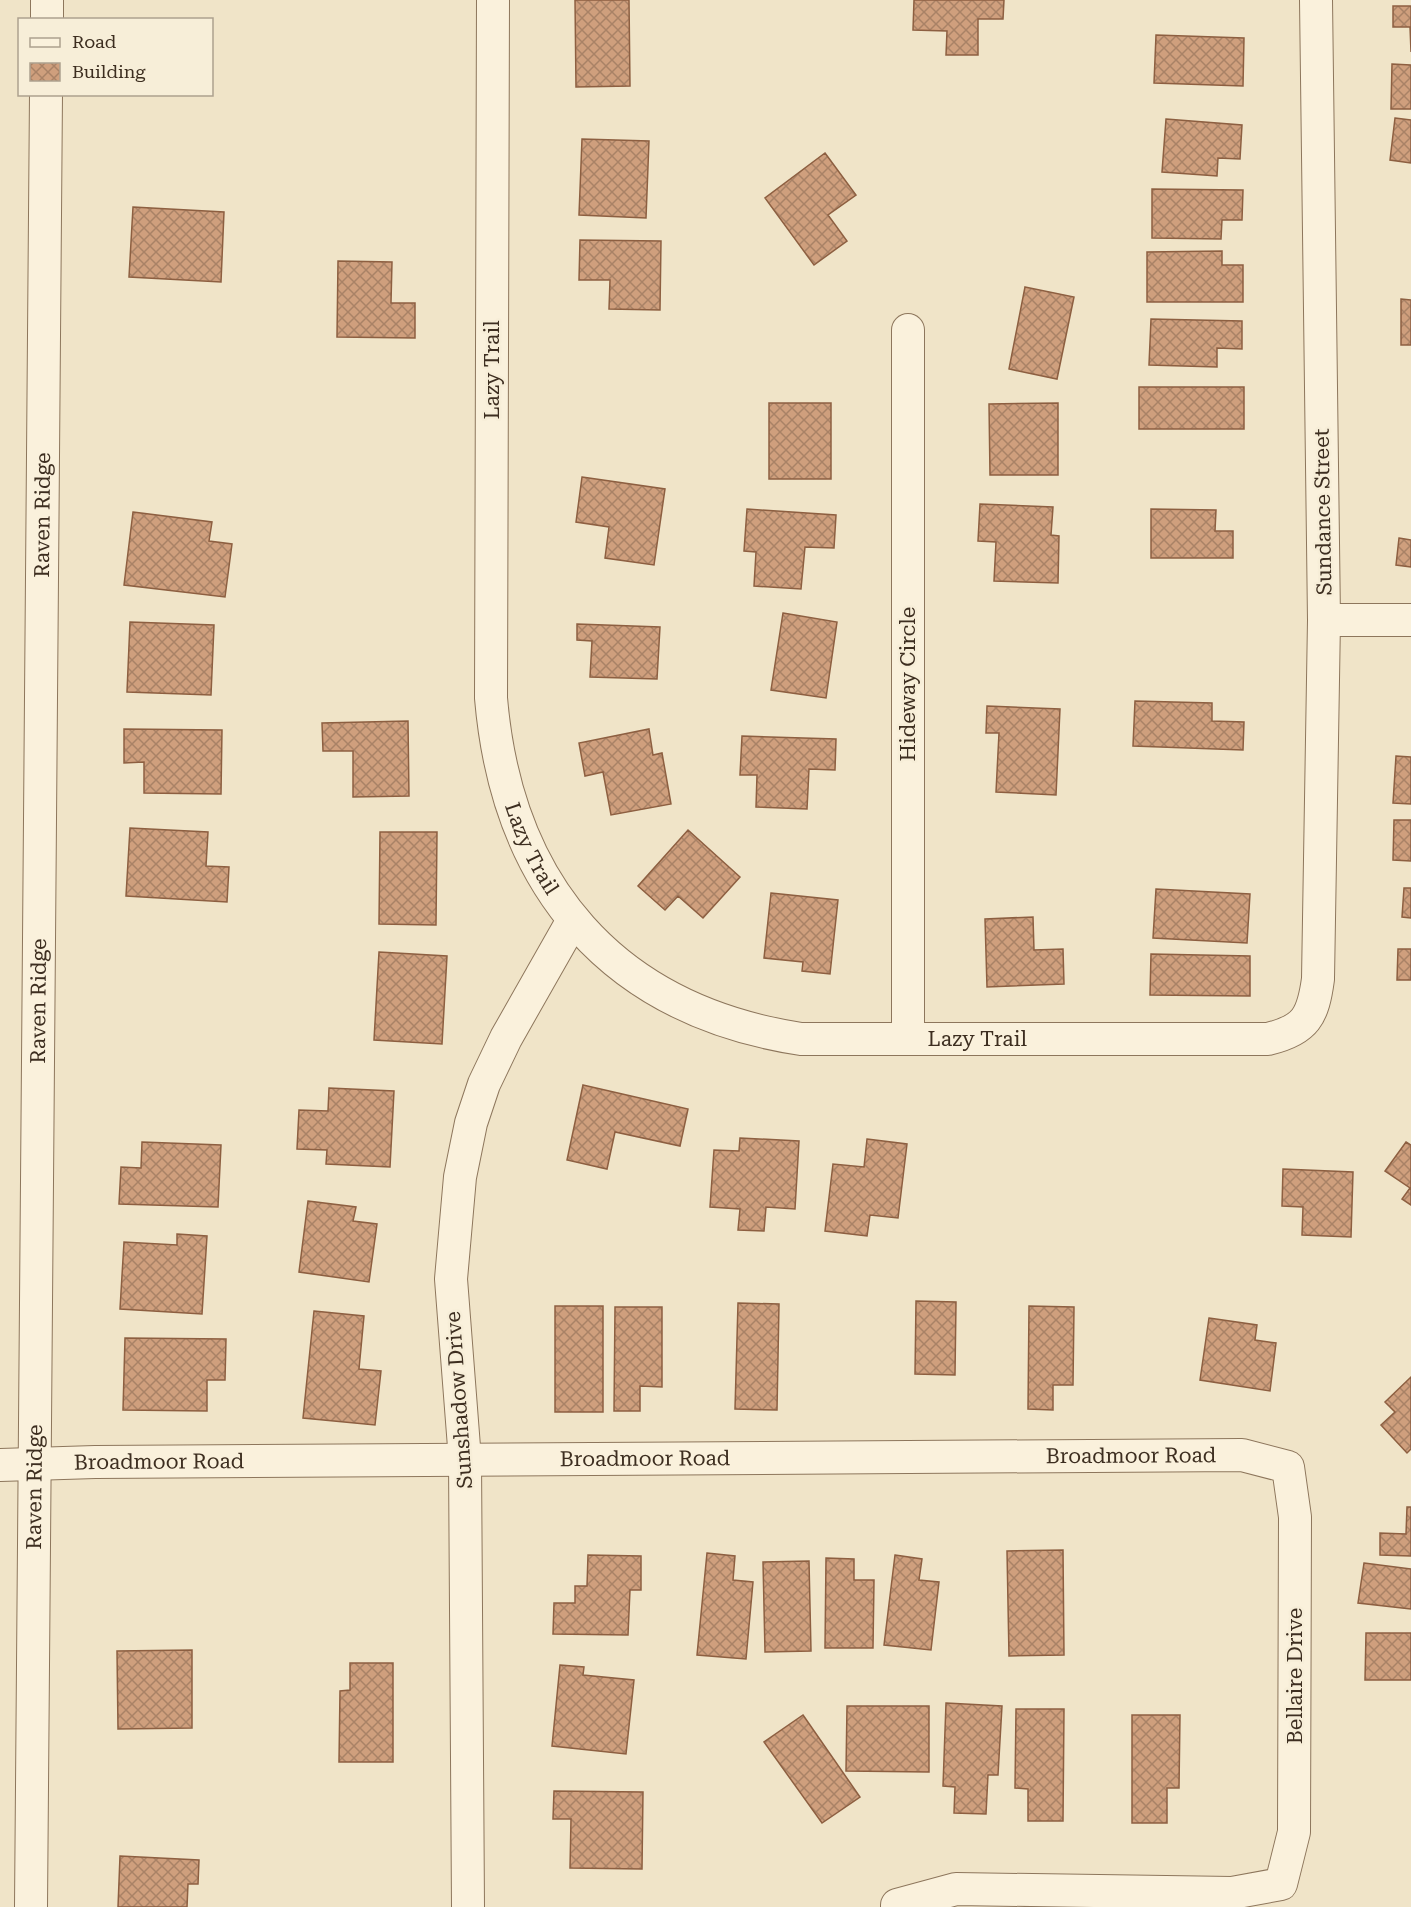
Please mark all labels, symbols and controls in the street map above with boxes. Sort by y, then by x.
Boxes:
legend [18,18,213,96]
text: Road [72,31,117,52]
text: Building [72,61,146,82]
street label: Lazy Trail [480,320,504,420]
street label: Sundance Street [1310,428,1336,596]
street label: Raven Ridge [30,452,55,578]
street label: Hideway Circle [896,607,920,761]
street label: Lazy Trail [500,799,564,900]
street label: Raven Ridge [26,938,51,1064]
street label: Lazy Trail [928,1027,1027,1051]
street label: Sunshadow Drive [441,1310,477,1490]
street label: Raven Ridge [22,1424,47,1550]
street label: Broadmoor Road [1046,1443,1217,1468]
street label: Broadmoor Road [560,1446,731,1471]
street label: Broadmoor Road [73,1449,245,1475]
street label: Bellaire Drive [1283,1608,1307,1744]

